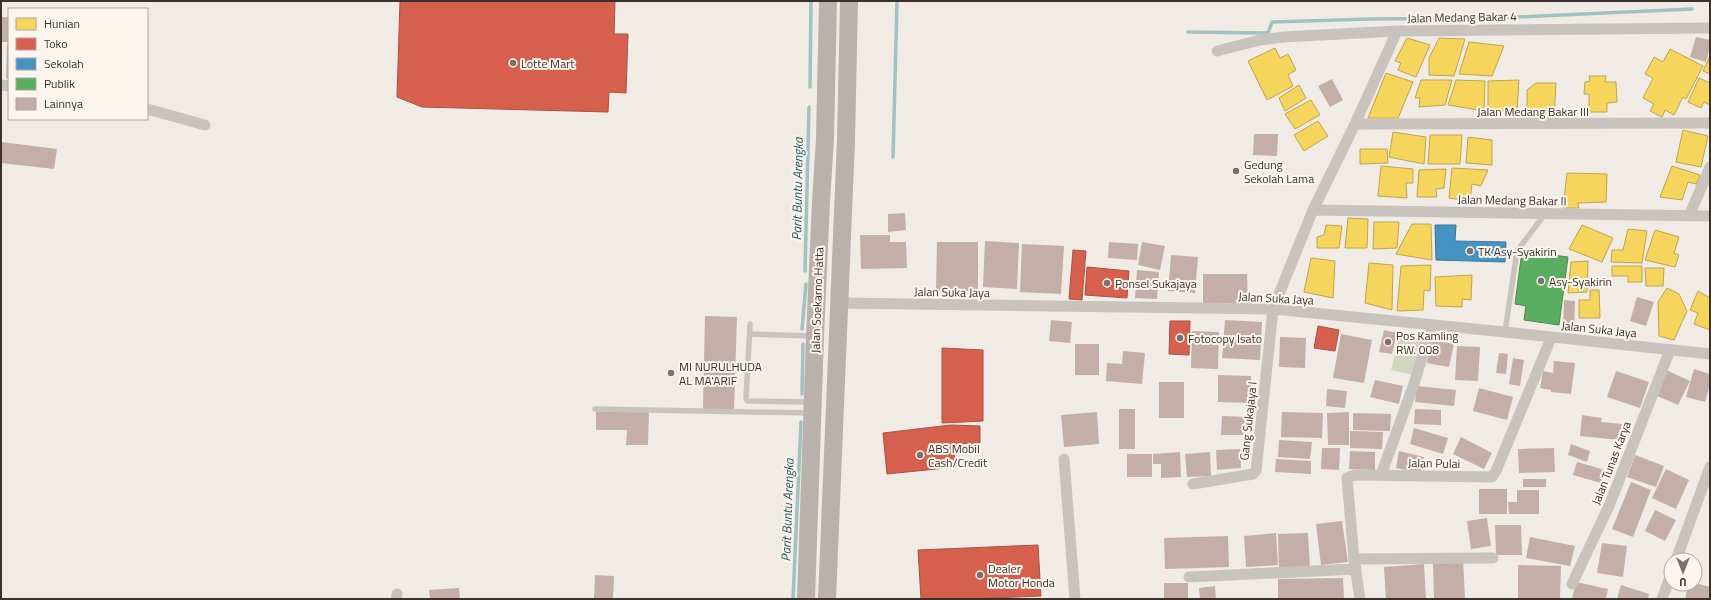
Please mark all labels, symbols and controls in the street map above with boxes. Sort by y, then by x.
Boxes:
street label: Jalan Medang Bakar 4 [1407,7,1517,27]
legend [8,8,148,120]
text: Hunian [44,14,80,33]
text: Toko [44,34,67,53]
text: Sekolah [44,54,84,73]
place label: Lotte Mart [521,54,575,73]
marker: Lotte Mart [508,58,518,68]
text: Publik [44,74,75,93]
text: Lainnya [44,94,83,113]
street label: Jalan Medang Bakar III [1477,102,1589,121]
water label: Parit Buntu Arengka [786,136,808,241]
place label: Gedung Sekolah Lama [1244,155,1314,188]
marker: Gedung Sekolah Lama [1231,166,1241,176]
street label: Jalan Medang Bakar II [1457,190,1567,210]
place label: TK Asy-Syakirin [1478,242,1557,261]
marker: TK Asy-Syakirin [1465,246,1475,256]
street label: Jalan Soekarno Hatta [806,247,828,353]
place label: Asy-Syakirin [1549,272,1612,291]
place label: Ponsel Sukajaya [1115,274,1197,293]
marker: Asy-Syakirin [1536,276,1546,286]
marker: Ponsel Sukajaya [1102,278,1112,288]
street label: Jalan Suka Jaya [914,282,990,302]
street label: Jalan Suka Jaya [1238,287,1314,309]
street label: Jalan Suka Jaya [1560,316,1638,342]
place label: Pos Kamling RW. 008 [1396,326,1459,359]
place label: Fotocopy Isato [1188,329,1262,348]
marker: Fotocopy Isato [1175,333,1185,343]
marker: Pos Kamling RW. 008 [1383,337,1393,347]
place label: MI NURULHUDA AL MA'ARIF [679,357,762,390]
marker: MI NURULHUDA AL MA'ARIF [666,368,676,378]
street label: Gang Sukajaya I [1234,381,1262,461]
street label: Jalan Tunas Karya [1586,418,1636,508]
place label: ABS Mobil Cash/Credit [928,439,988,472]
marker: ABS Mobil Cash/Credit [915,450,925,460]
street label: Jalan Pulai [1408,453,1460,473]
water label: Parit Buntu Arengka [775,457,799,562]
north arrow [1663,552,1703,592]
place label: Dealer Motor Honda [988,559,1055,592]
marker: Dealer Motor Honda [975,570,985,580]
text: U [1679,574,1687,590]

